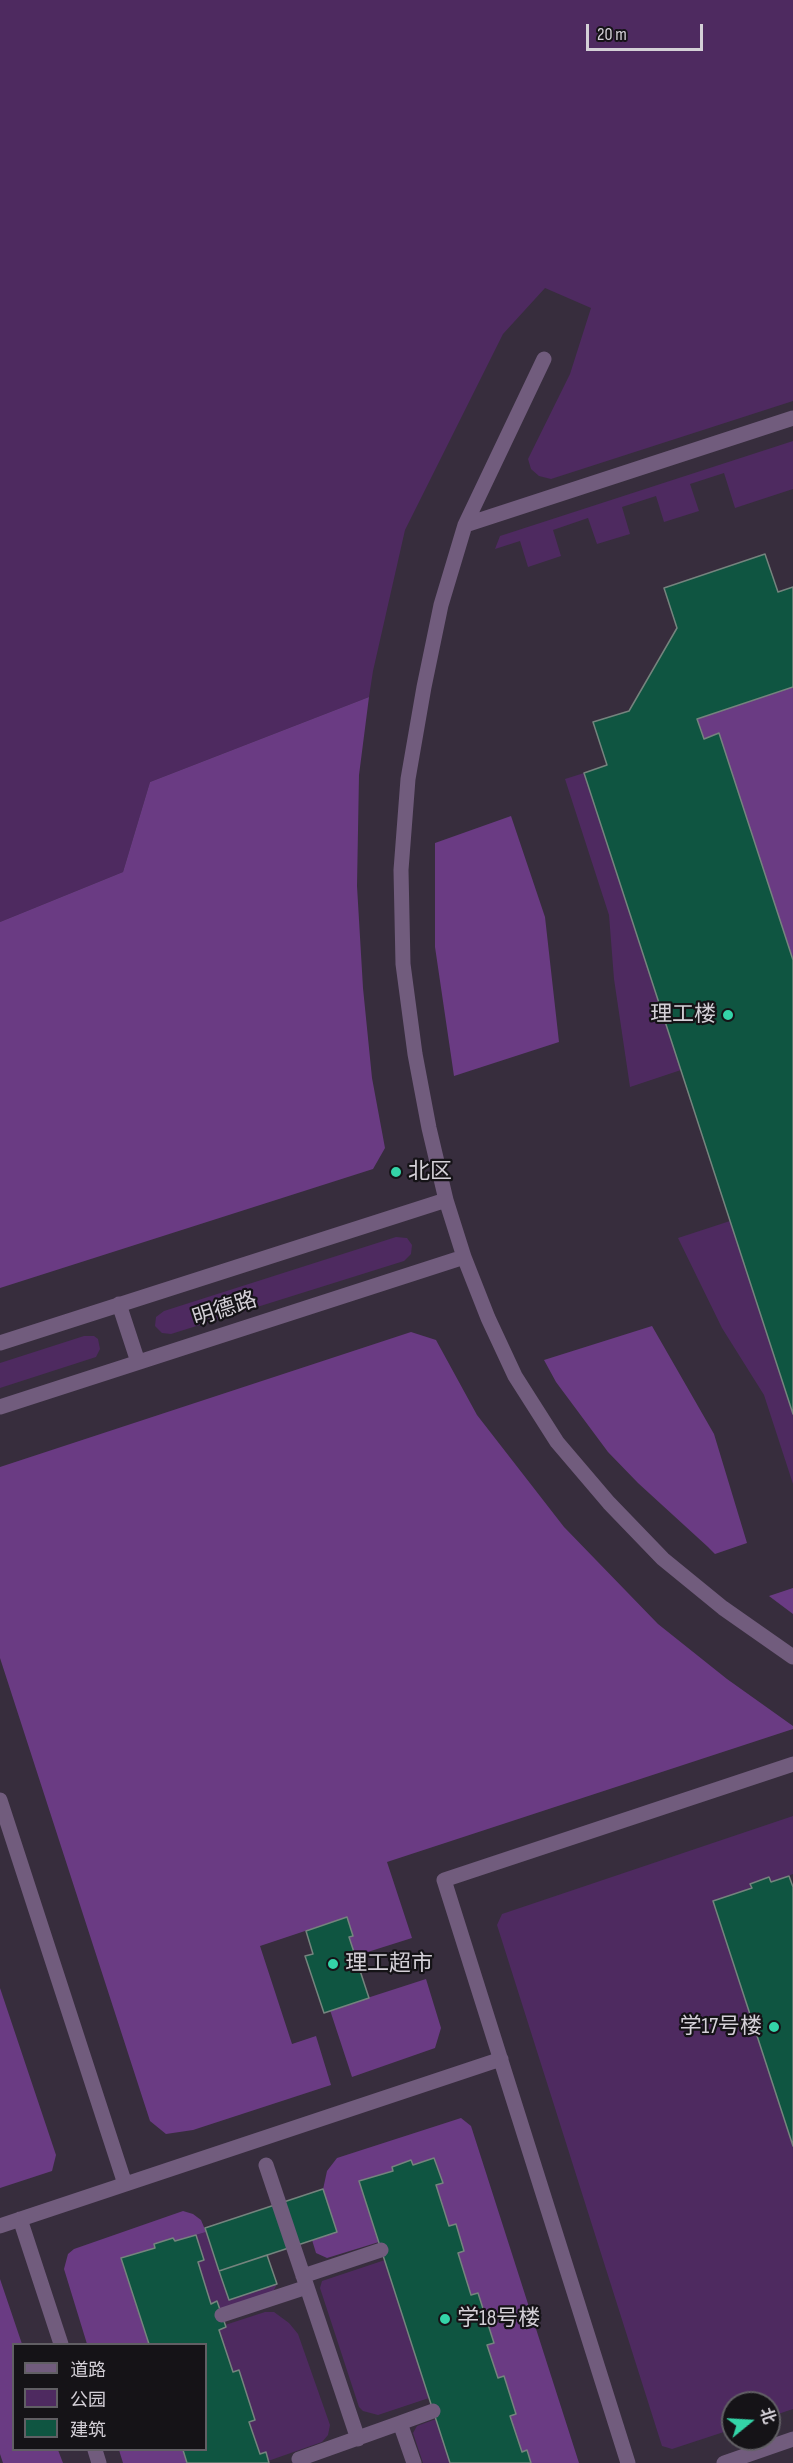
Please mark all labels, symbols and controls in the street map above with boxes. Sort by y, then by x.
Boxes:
scale bar [589,12,706,50]
text: 20 m [597,24,627,45]
place label: 理工楼 [650,1002,716,1028]
marker: 理工楼 [721,1008,735,1022]
place label: 北区 [408,1159,452,1185]
marker: 北区 [389,1165,403,1179]
street label: 明德路 [190,1287,260,1333]
place label: 理工超市 [345,1951,433,1977]
marker: 理工超市 [326,1957,340,1971]
place label: 学17号楼 [680,2014,762,2040]
marker: 学17号楼 [767,2020,781,2034]
place label: 学18号楼 [457,2306,540,2332]
marker: 学18号楼 [438,2312,452,2326]
legend [12,2343,207,2451]
text: 道路 [70,2360,106,2381]
text: 公园 [70,2390,106,2411]
north arrow [721,2391,781,2451]
text: 北 [755,2405,778,2426]
text: 建筑 [70,2420,106,2441]

